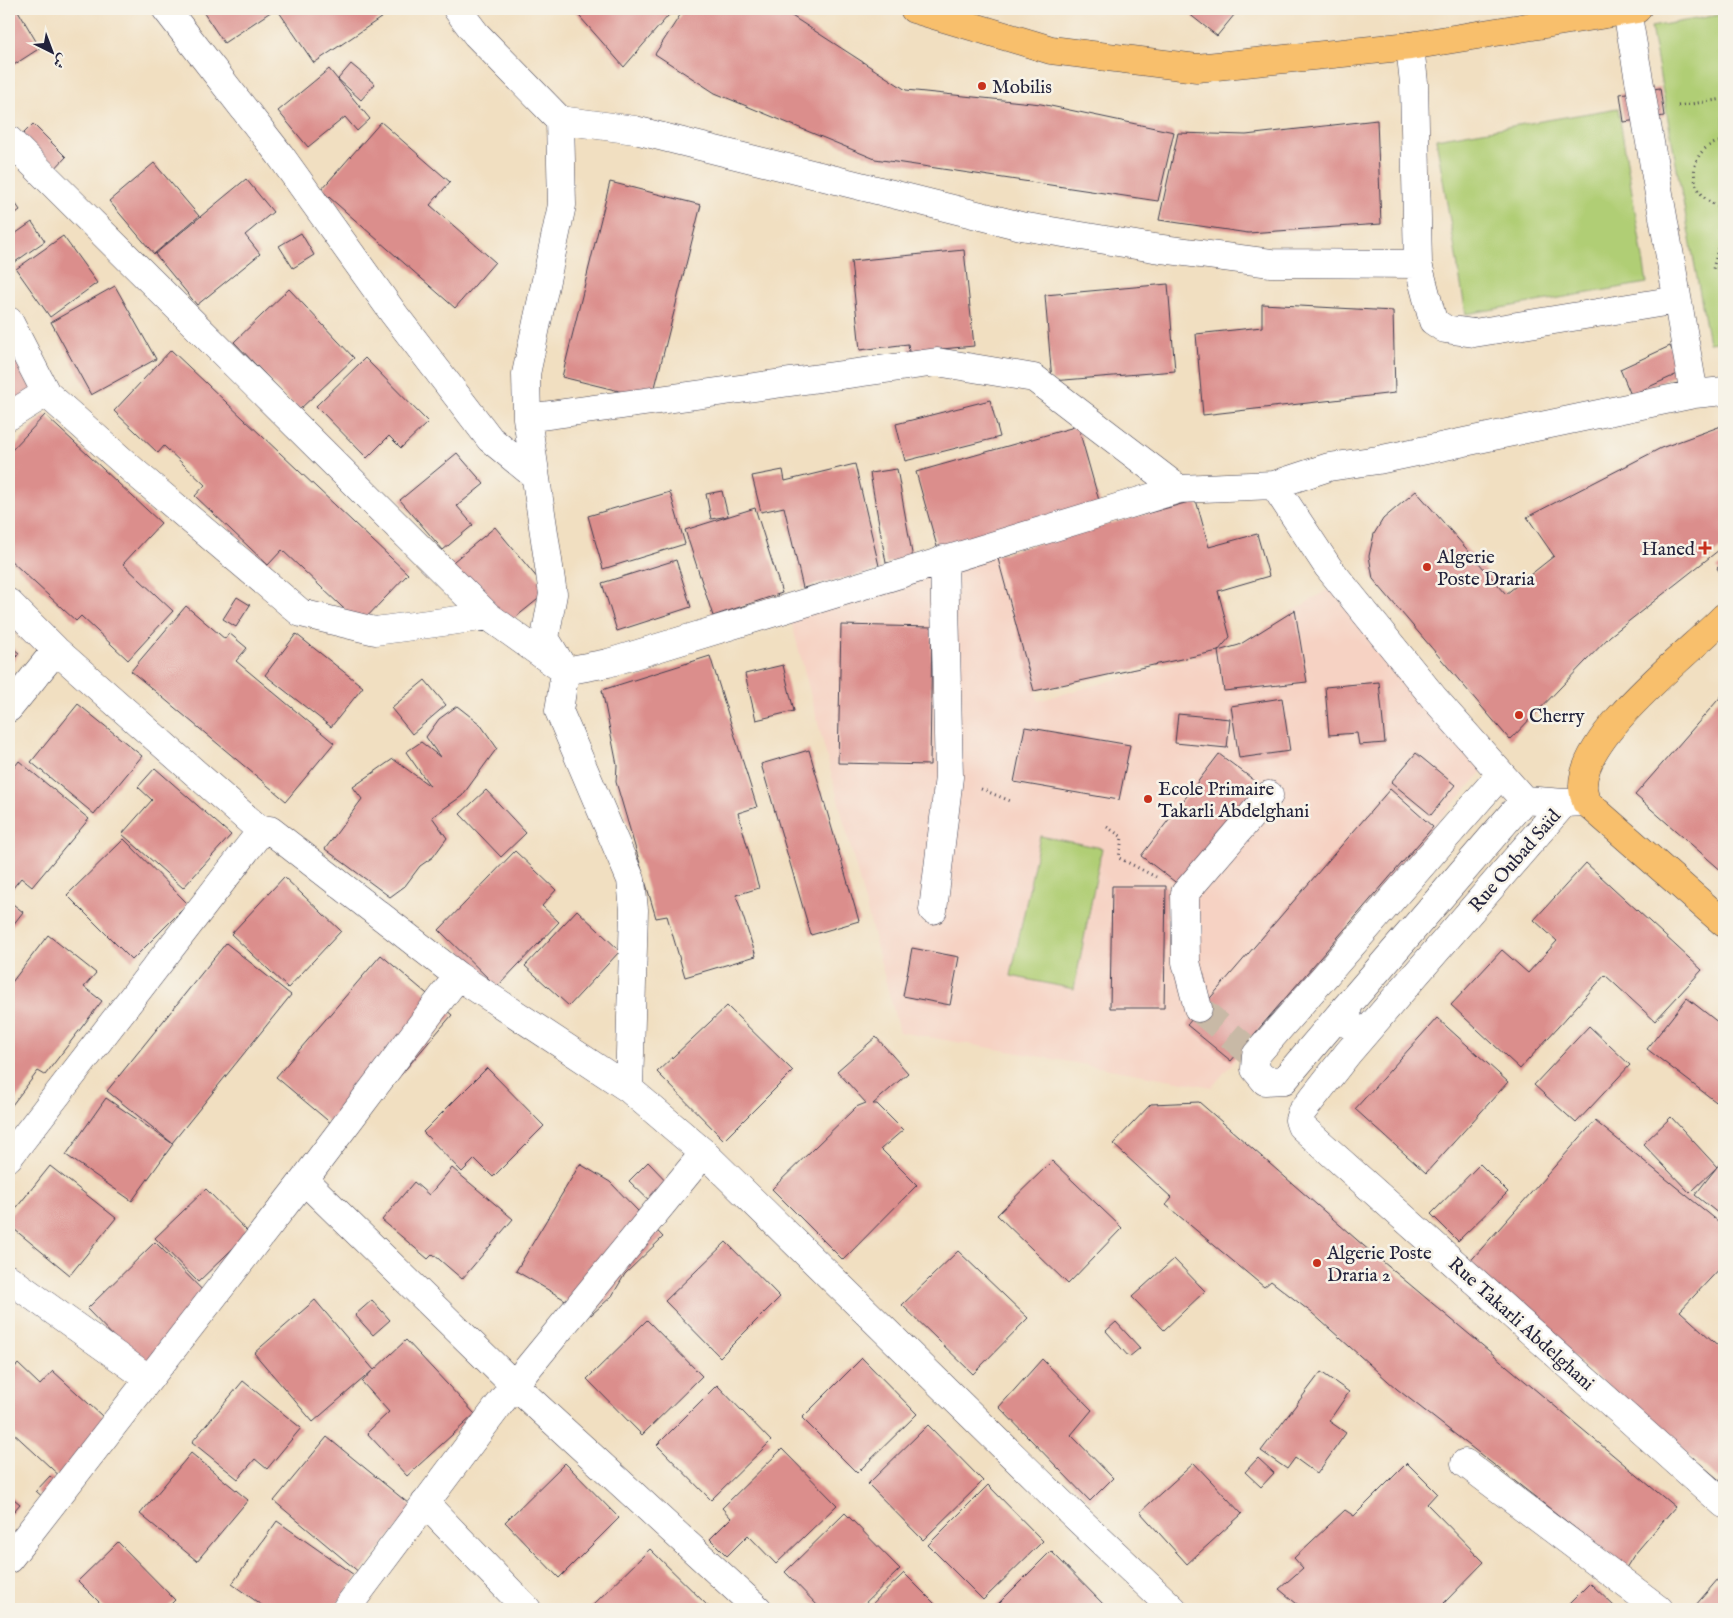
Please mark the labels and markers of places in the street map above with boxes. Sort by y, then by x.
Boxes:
place label: Mobilis [992,76,1052,100]
marker: Mobilis [976,80,988,92]
place label: Haned [1641,538,1696,562]
marker: Haned [1699,542,1711,554]
place label: Algerie Poste Draria [1436,546,1535,592]
marker: Algerie Poste Draria [1421,561,1433,573]
place label: Cherry [1529,705,1585,729]
marker: Cherry [1513,709,1525,721]
place label: Ecole Primaire Takarli Abdelghani [1158,778,1309,824]
marker: Ecole Primaire Takarli Abdelghani [1142,793,1154,805]
place label: Algerie Poste Draria 2 [1326,1242,1432,1288]
marker: Algerie Poste Draria 2 [1311,1257,1323,1269]

